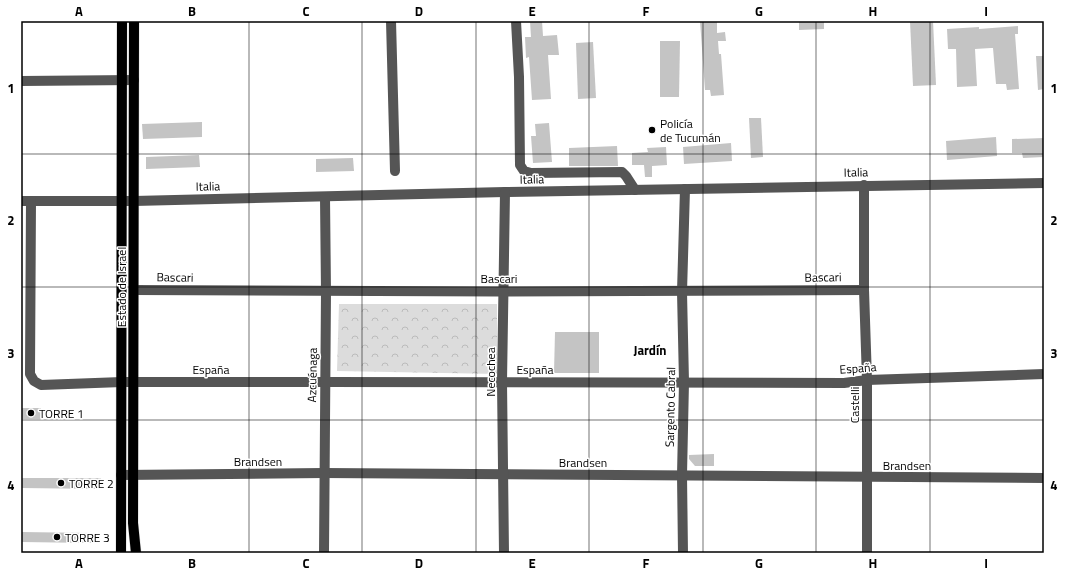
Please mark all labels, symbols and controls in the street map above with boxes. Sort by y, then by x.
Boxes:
text: A [75,1,83,21]
text: B [188,1,196,21]
text: C [302,1,310,21]
text: D [415,1,423,21]
text: E [528,1,536,21]
text: F [643,1,650,21]
text: G [755,1,763,21]
text: H [869,1,877,21]
text: I [984,1,988,21]
text: 1 [7,78,15,98]
text: 1 [1050,78,1058,98]
place label: Policía de Tucumán [660,114,721,147]
marker: Policía de Tucumán [647,125,657,135]
street label: Italia [844,162,868,182]
street label: Italia [520,169,544,189]
street label: Italia [196,176,220,196]
text: 2 [7,210,15,230]
text: 2 [1050,210,1058,230]
street label: Estado de Israel [112,247,131,327]
street label: Bascari [156,267,194,287]
street label: Bascari [804,267,842,287]
street label: Bascari [480,269,518,288]
district label: Jardín [633,340,667,360]
text: 3 [7,343,15,363]
text: 3 [1050,343,1058,363]
street label: Azcuénaga [302,347,322,403]
street label: Necochea [481,347,500,397]
street label: España [839,357,877,379]
street label: España [192,360,230,379]
street label: España [516,360,554,379]
street label: Sargento Cabral [660,367,680,447]
street label: Castelli [845,387,864,423]
place label: TORRE 1 [39,404,84,423]
marker: TORRE 1 [26,408,36,418]
street label: Brandsen [234,452,282,471]
street label: Brandsen [559,453,607,472]
street label: Brandsen [883,456,931,475]
place label: TORRE 2 [69,474,114,493]
text: 4 [7,475,15,495]
text: 4 [1050,475,1058,495]
marker: TORRE 2 [56,478,66,488]
place label: TORRE 3 [65,528,110,547]
marker: TORRE 3 [52,532,62,542]
text: A [75,553,83,573]
text: B [188,553,196,573]
text: C [302,553,310,573]
text: D [415,553,423,573]
text: E [528,553,536,573]
text: F [643,553,650,573]
text: G [755,553,763,573]
text: H [869,553,877,573]
text: I [984,553,988,573]

